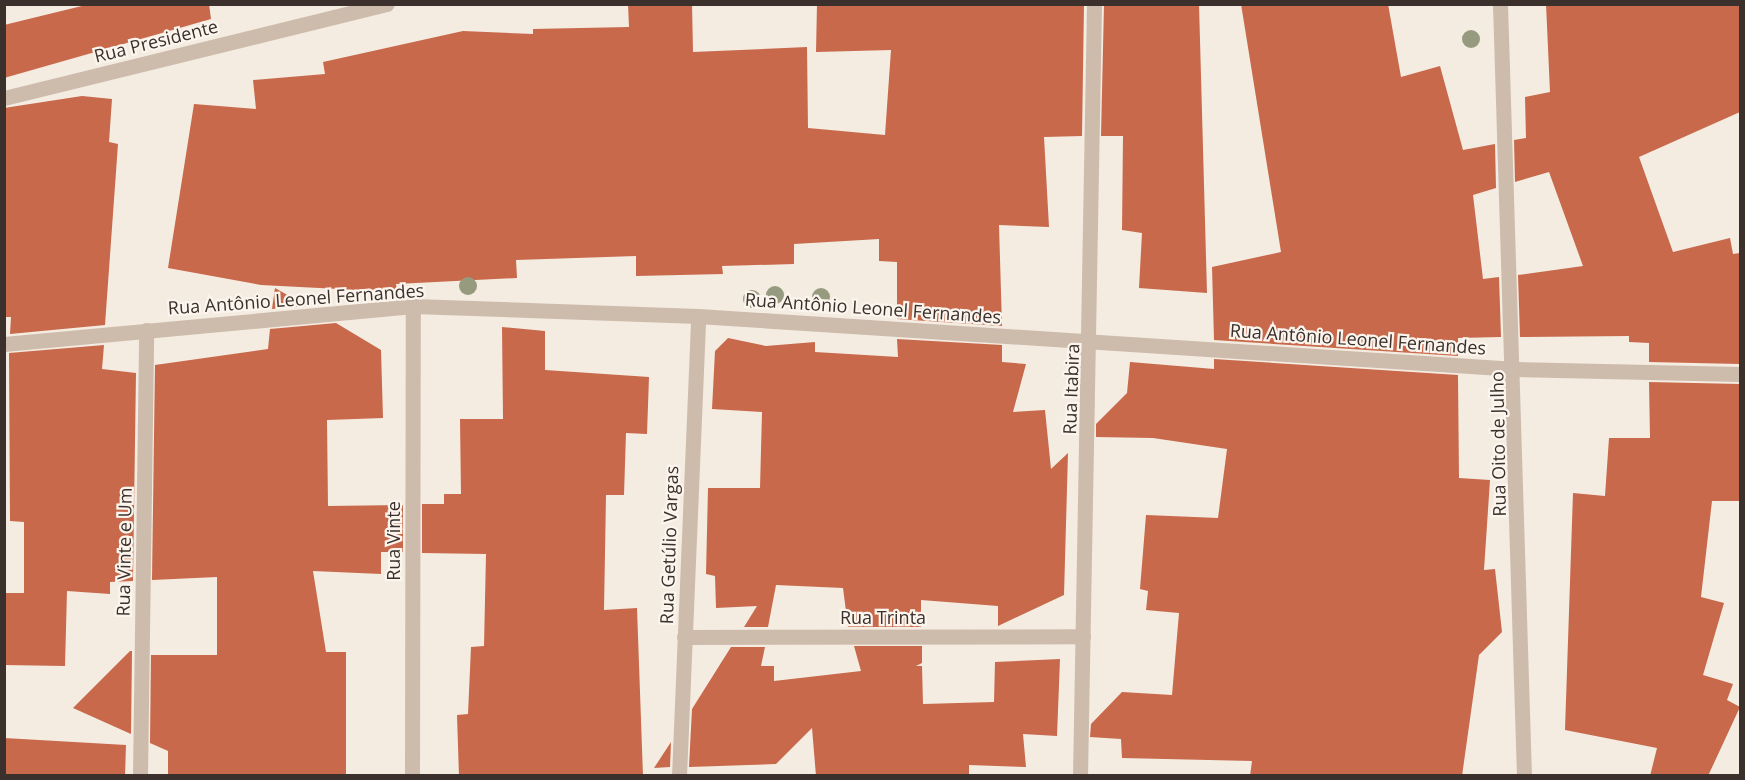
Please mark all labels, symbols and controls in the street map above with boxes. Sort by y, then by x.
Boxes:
street label: Rua Presidente [92,15,220,67]
street label: Rua Antônio Leonel Fernandes [167,279,425,319]
street label: Rua Antônio Leonel Fernandes [744,288,1002,328]
street label: Rua Antônio Leonel Fernandes [1229,319,1487,359]
street label: Rua Itabira [1059,343,1083,435]
street label: Rua Oito de Julho [1486,371,1510,517]
street label: Rua Getúlio Vargas [655,465,683,625]
street label: Rua Vinte e Um [112,487,136,617]
street label: Rua Vinte [382,501,404,581]
street label: Rua Trinta [840,606,926,628]

